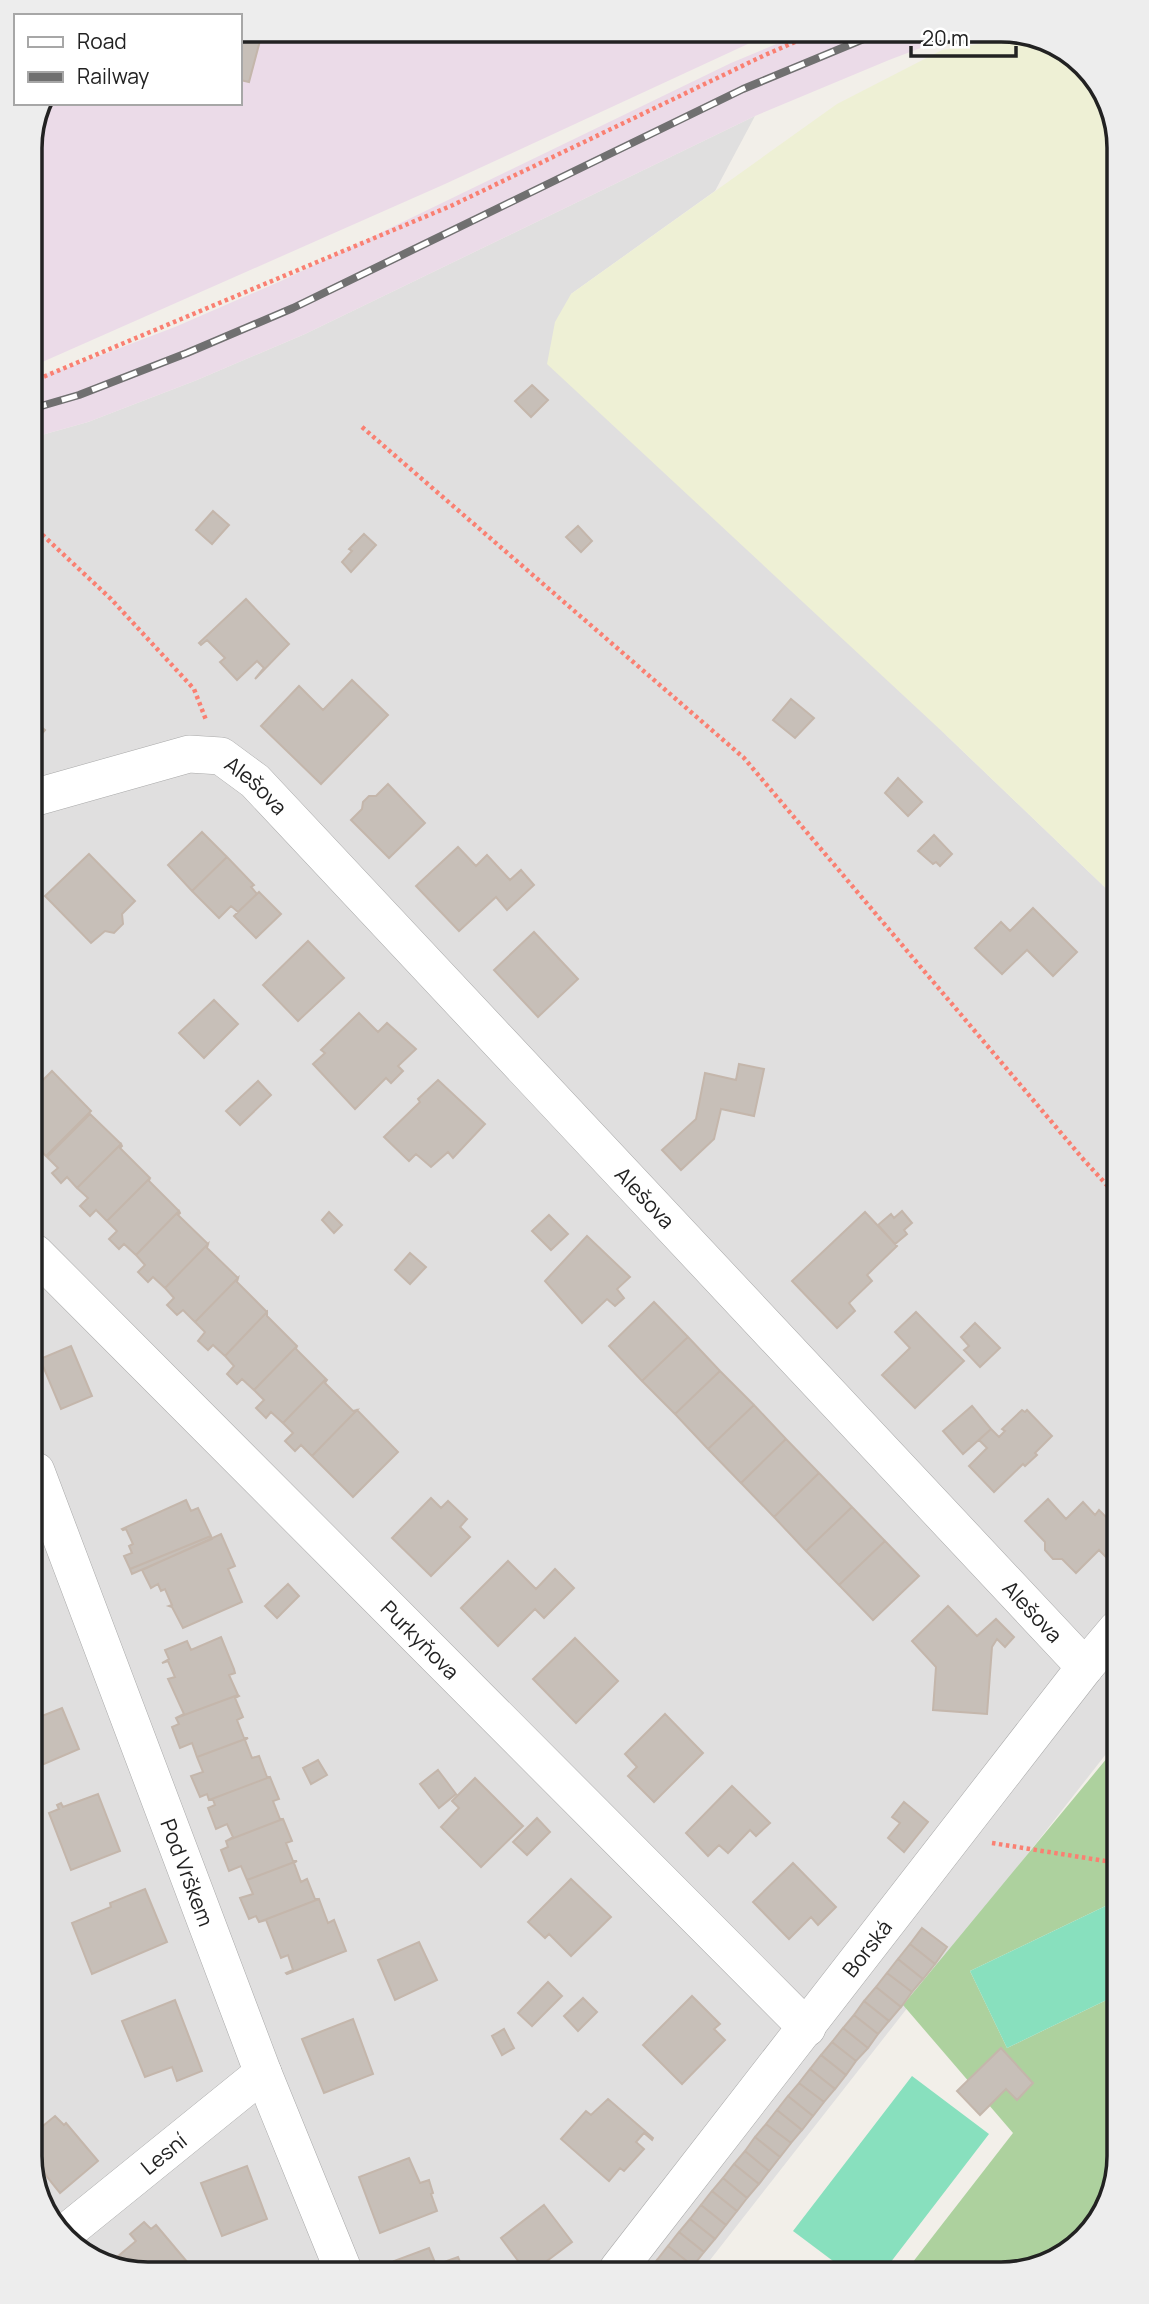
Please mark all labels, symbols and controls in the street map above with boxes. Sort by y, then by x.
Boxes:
legend [14,14,242,105]
scale bar [911,14,1016,58]
text: 20 m [922,24,969,52]
text: Road [77,27,127,55]
text: Railway [77,62,149,90]
street label: Alešova [219,750,293,821]
street label: Alešova [609,1160,681,1234]
street label: Alešova [997,1574,1069,1648]
street label: Purkyňova [375,1594,466,1685]
street label: Pod Vrškem [154,1815,220,1930]
street label: Borská [836,1914,898,1983]
street label: Lesní [135,2126,192,2181]

